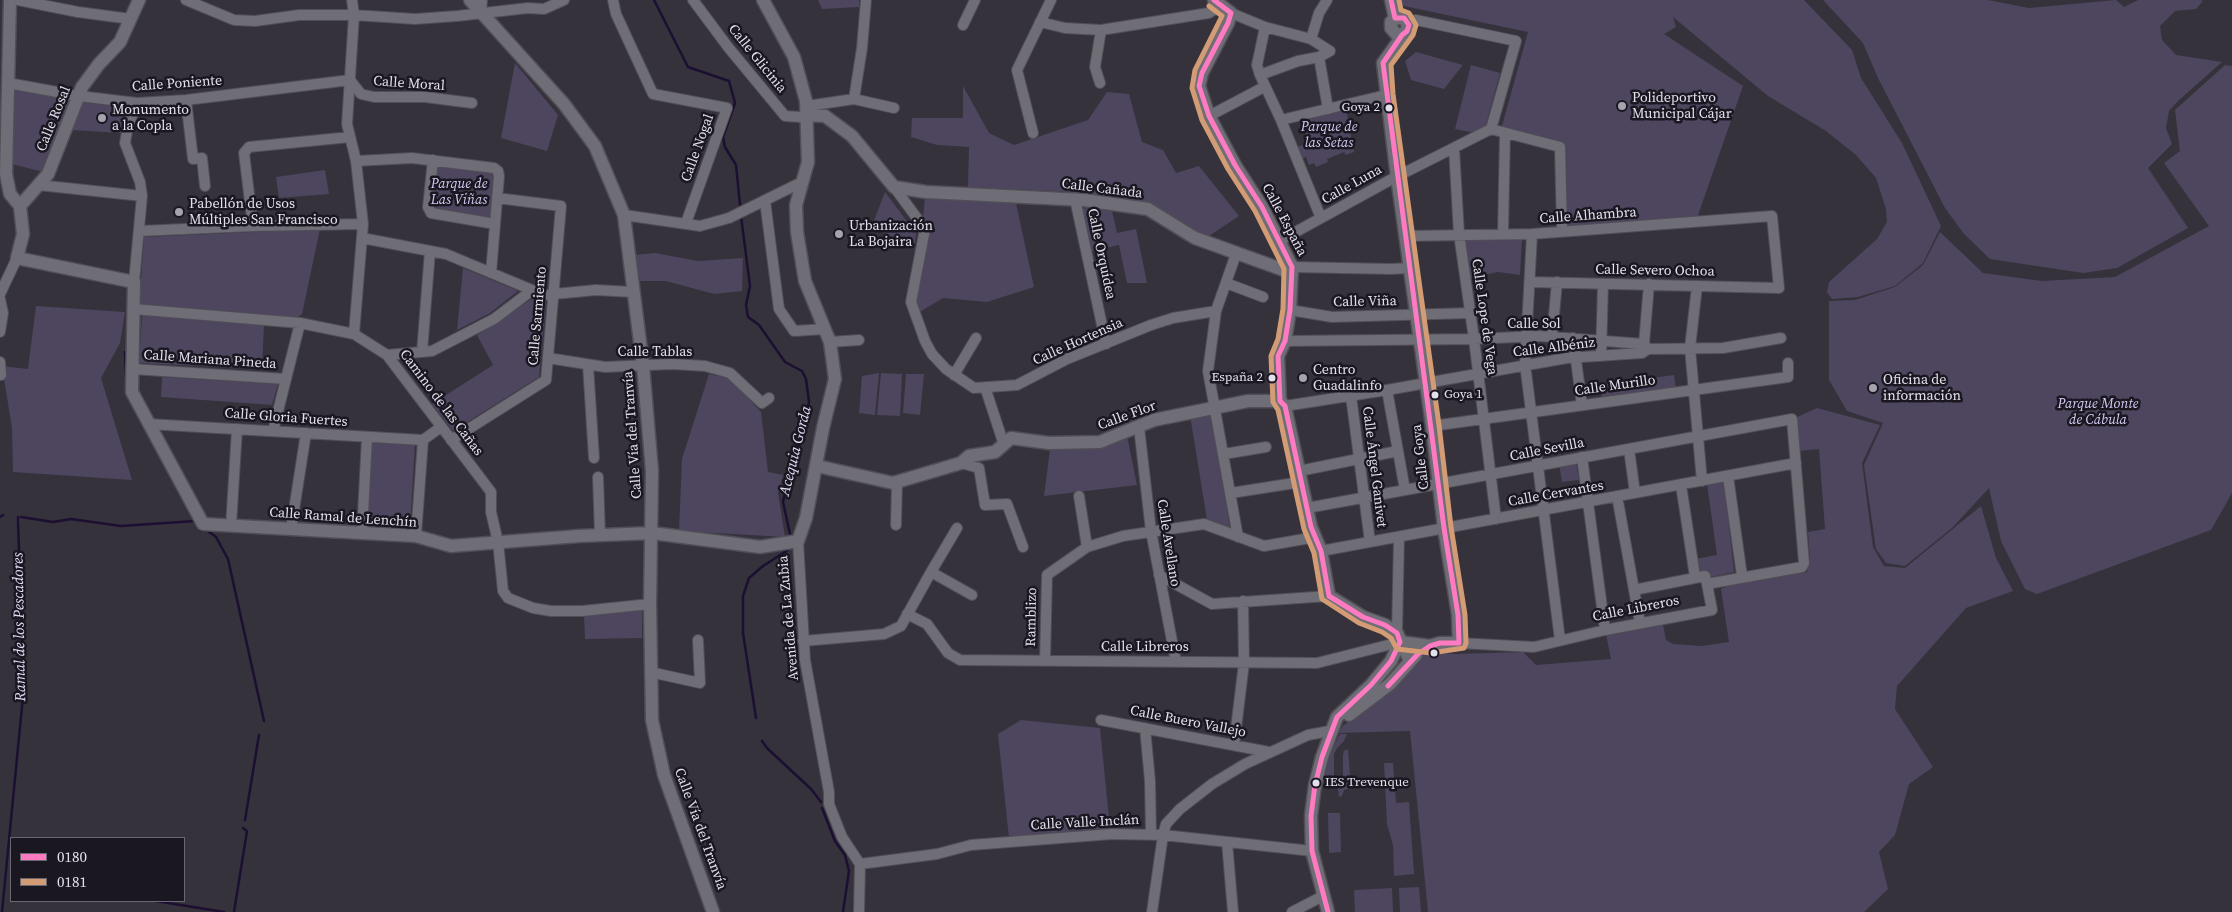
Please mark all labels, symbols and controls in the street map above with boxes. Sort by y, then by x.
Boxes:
street label: Calle Glicinia [724,21,790,97]
street label: Calle Poniente [131,72,223,96]
street label: Calle Moral [373,73,445,95]
street label: Calle Rosal [33,84,75,154]
place label: Polideportivo Municipal Cájar [1632,90,1732,122]
place label: Goya 2 [1342,100,1380,116]
marker: Polideportivo Municipal Cájar [1616,100,1628,112]
place label: Monumento a la Copla [112,102,189,134]
marker: Goya 2 [1384,103,1394,113]
marker: Monumento a la Copla [96,112,108,124]
street label: Calle Nogal [678,112,718,184]
park label: Parque de las Setas [1301,119,1357,152]
street label: Calle Luna [1319,162,1385,208]
park label: Parque de Las Viñas [431,176,487,208]
street label: Calle Cañada [1061,176,1143,202]
street label: Calle España [1258,181,1310,259]
place label: Pabellón de Usos Múltiples San Francisco [189,196,338,228]
street label: Calle Alhambra [1539,204,1637,228]
marker: Pabellón de Usos Múltiples San Francisco [173,206,185,218]
street label: Calle Orquídea [1083,207,1119,301]
place label: Urbanización La Bojaira [849,218,933,250]
marker: Urbanización La Bojaira [833,228,845,240]
street label: Calle Lope de Vega [1468,258,1500,376]
street label: Calle Severo Ochoa [1595,262,1715,280]
street label: Calle Sarmiento [525,266,551,366]
street label: Calle Viña [1333,293,1397,311]
street label: Calle Hortensia [1030,315,1126,369]
street label: Calle Sol [1507,316,1561,332]
street label: Calle Albéniz [1512,335,1596,361]
street label: Calle Tablas [618,344,692,360]
street label: Calle Mariana Pineda [143,347,277,373]
street label: Camino de las Cañas [396,347,486,459]
place label: Centro Guadalinfo [1313,362,1382,394]
place label: España 2 [1211,370,1263,386]
street label: Calle Vía del Tranvía [620,371,646,499]
marker: Centro Guadalinfo [1297,372,1309,384]
street label: Calle Murillo [1574,372,1656,400]
place label: Oficina de información [1883,372,1961,404]
marker: España 2 [1267,373,1277,383]
marker: Oficina de información [1867,382,1879,394]
place label: Goya 1 [1444,387,1482,403]
marker: Goya 1 [1430,390,1440,400]
park label: Parque Monte de Cábula [2057,396,2139,428]
street label: Calle Flor [1096,398,1158,434]
water label: Acequia Gorda [776,404,816,498]
street label: Calle Gloria Fuertes [224,405,348,431]
street label: Calle Ángel Ganivet [1358,406,1390,528]
street label: Calle Goya [1409,423,1433,491]
street label: Calle Sevilla [1508,435,1586,465]
street label: Calle Cervantes [1507,477,1605,511]
street label: Calle Avellano [1153,498,1183,588]
street label: Calle Ramal de Lenchín [269,504,417,532]
water label: Ramal de los Pescadores [10,552,30,702]
street label: Avenida de La Zubia [775,555,803,681]
street label: Ramblizo [1023,587,1041,647]
street label: Calle Libreros [1591,592,1681,626]
street label: Calle Libreros [1101,639,1189,655]
unlabelled marker [1429,648,1439,658]
street label: Calle Buero Vallejo [1129,703,1247,741]
street label: Calle Vía del Tranvía [670,766,730,892]
place label: IES Trevenque [1325,775,1409,791]
marker: IES Trevenque [1311,778,1321,788]
street label: Calle Valle Inclán [1030,812,1140,834]
legend [10,837,185,902]
text: 0180 [57,846,87,867]
text: 0181 [57,871,87,892]

